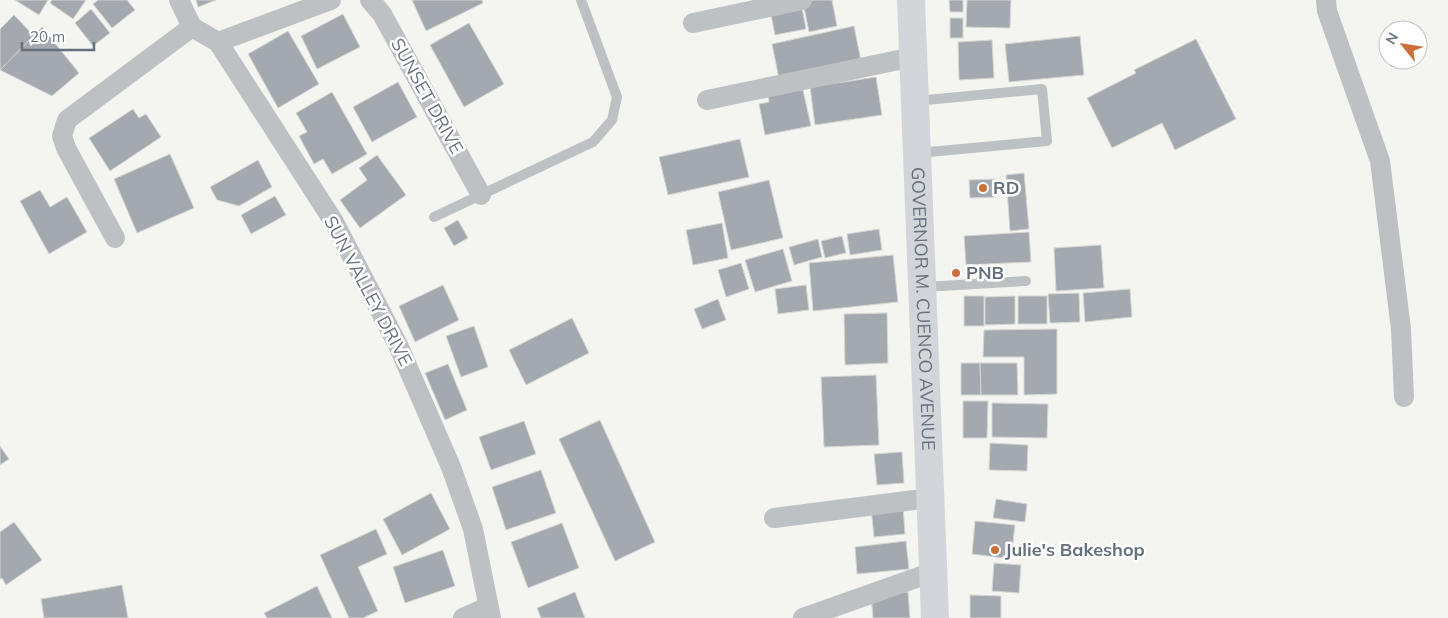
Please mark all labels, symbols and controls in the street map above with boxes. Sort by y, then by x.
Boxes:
scale bar [22,20,95,52]
north arrow [1378,20,1428,70]
text: 20 m [30,27,65,46]
text: N [1381,29,1402,48]
street label: SUNSET DRIVE [386,34,469,158]
street label: GOVERNOR M. CUENCO AVENUE [906,166,940,451]
place label: RD [993,176,1019,199]
marker: RD [977,182,989,194]
street label: SUN VALLEY DRIVE [319,212,418,370]
place label: PNB [966,261,1004,284]
marker: PNB [950,267,962,279]
place label: Julie's Bakeshop [1005,538,1145,561]
marker: Julie's Bakeshop [989,544,1001,556]

